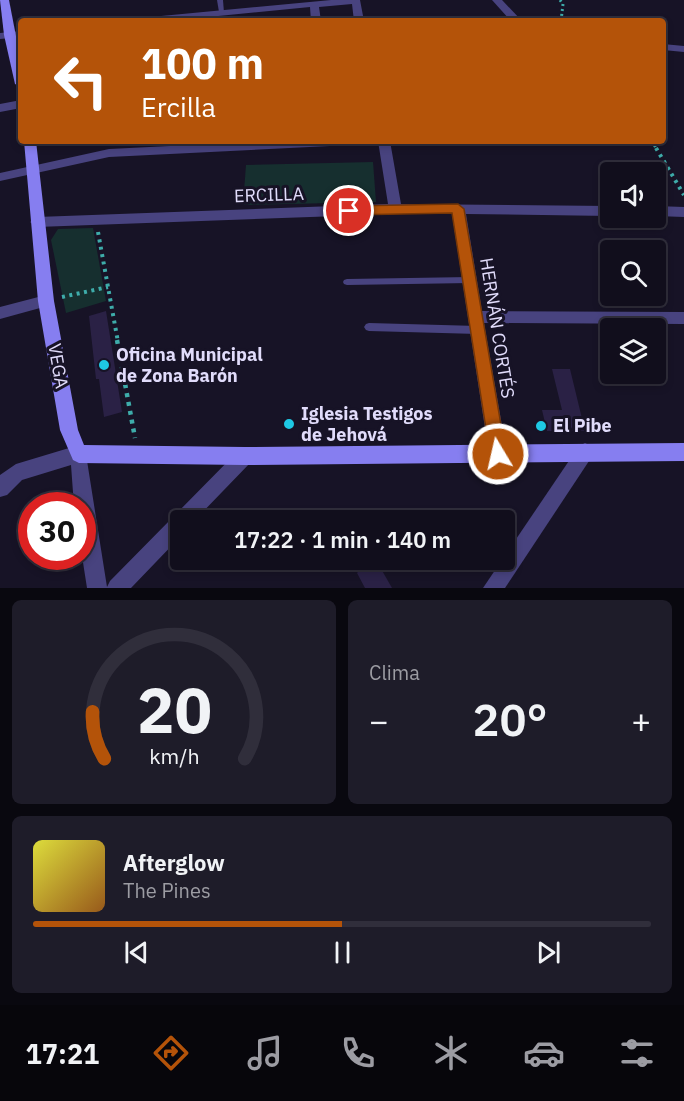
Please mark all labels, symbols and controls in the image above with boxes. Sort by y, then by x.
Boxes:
text: 100 m [141,36,264,91]
icon: left [42,42,120,120]
text: Ercilla [141,89,216,124]
map controls [600,162,666,384]
button: sound [600,162,666,228]
street label: ERCILLA [234,182,305,207]
pin [323,185,374,236]
icon: arrive [332,194,365,227]
button: search [600,240,666,306]
street label: HERNÁN CORTÉS [475,256,520,400]
button: layers [600,318,666,384]
street label: VEGA [43,342,74,391]
place label: Oficina Municipal de Zona Barón [116,343,263,387]
marker: Oficina Municipal de Zona Barón [97,358,111,372]
place label: Iglesia Testigos de Jehová [301,402,432,446]
place label: El Pibe [553,414,612,437]
marker: Iglesia Testigos de Jehová [282,417,296,431]
marker: El Pibe [534,419,548,433]
position arrow [466,422,530,486]
speed limit sign: 30 [18,492,96,570]
text: 17:22 · 1 min · 140 m [234,525,451,554]
text: Clima [369,659,420,686]
text: 20 [137,669,211,750]
text: 20° [472,690,548,748]
text: − [369,699,389,742]
text: + [631,699,651,742]
text: km/h [149,742,199,770]
text: Afterglow [123,848,225,877]
text: The Pines [123,877,211,904]
icon: previous [120,936,153,969]
icon: pause [326,936,359,969]
icon: next [532,936,565,969]
icon: directions [150,1032,192,1074]
icon: music [244,1032,286,1074]
icon: phone [337,1032,379,1074]
icon: climate [430,1032,472,1074]
icon: car [523,1032,565,1074]
icon: filters [616,1032,658,1074]
text: 17:21 [26,1036,99,1071]

